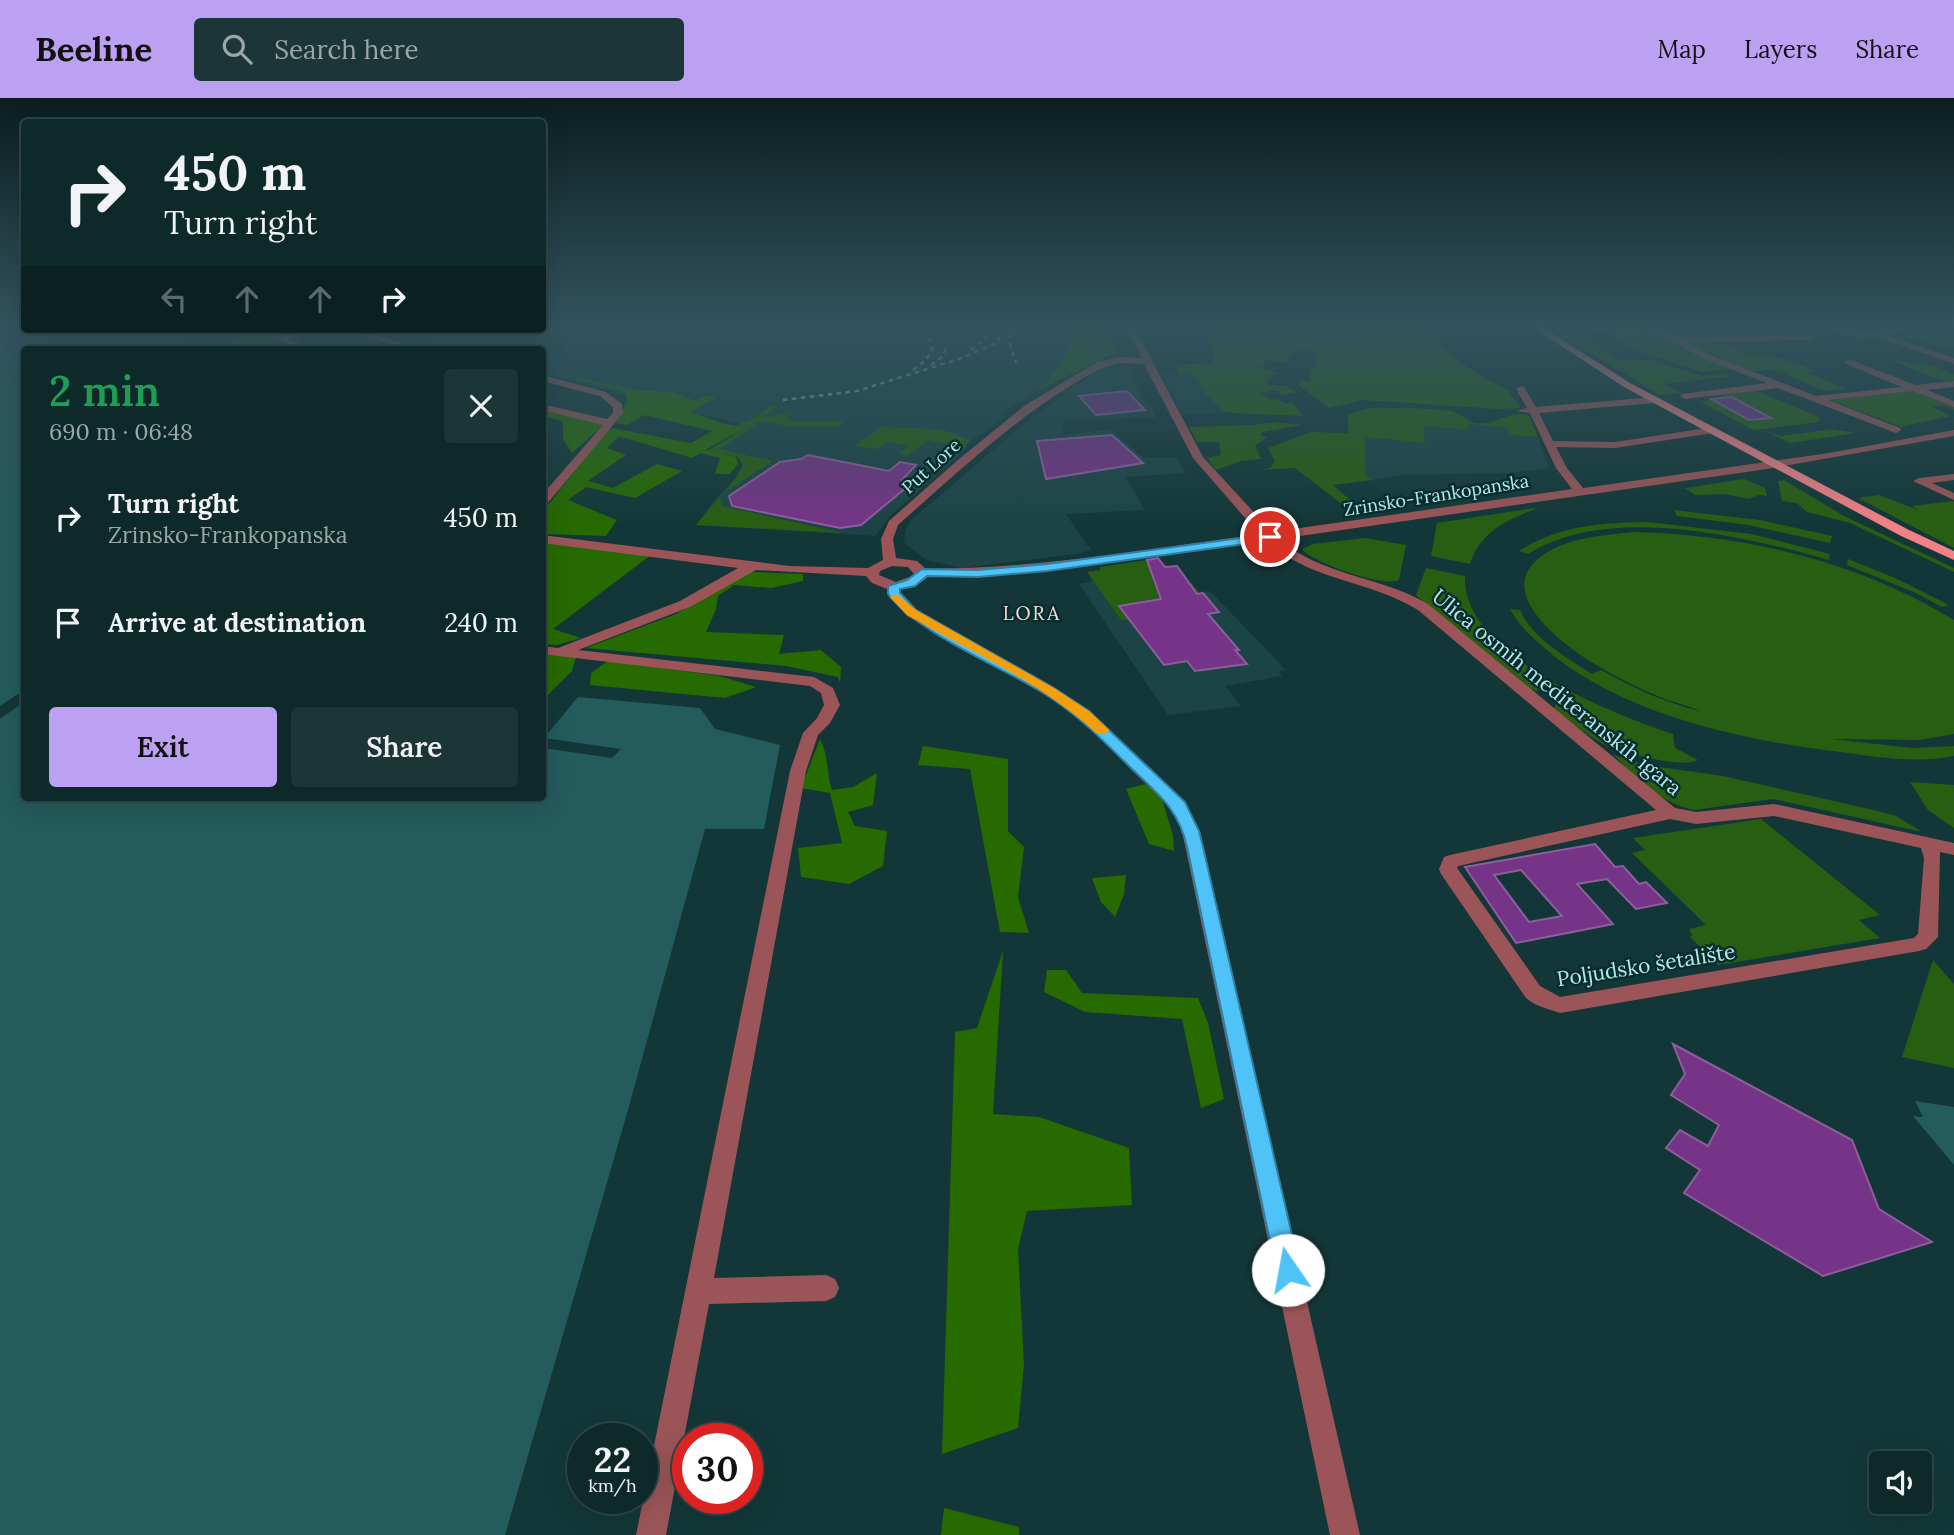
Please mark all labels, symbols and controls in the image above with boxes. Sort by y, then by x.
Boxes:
search box [194,18,684,81]
text: Beeline [35,28,152,70]
icon: search [218,30,256,68]
text: Search here [274,33,419,66]
text: Map [1657,34,1706,65]
text: Layers [1744,34,1817,65]
text: Share [1855,34,1919,65]
text: 450 m [164,141,306,203]
icon: right [49,147,140,238]
text: Turn right [164,202,317,243]
icon: left [155,280,193,318]
icon: ahead [228,280,266,318]
icon: ahead [301,280,339,318]
icon: right [374,280,412,318]
text: 2 min [49,364,160,418]
button: close [444,369,518,443]
text: 690 m · 06:48 [49,417,193,446]
street label: Put Lore [897,433,966,499]
street label: Zrinsko-Frankopanska [1342,469,1530,521]
text: Turn right [108,487,239,520]
icon: right [49,499,87,537]
text: 450 m [444,501,518,534]
pin [1240,507,1300,567]
icon: arrive [1251,518,1289,556]
text: Zrinsko-Frankopanska [108,520,348,549]
street label: Ulica osmih mediteranskih igara [1427,583,1688,801]
district label: LORA [1003,601,1061,625]
icon: arrive [49,604,87,642]
text: Arrive at destination [108,606,366,639]
text: 240 m [444,606,518,639]
button: Exit [49,707,277,787]
button: Share [291,707,518,787]
street label: Poljudsko šetalište [1555,938,1737,992]
position arrow [1251,1233,1325,1307]
speed limit sign: 30 [672,1423,763,1514]
text: 22 [594,1437,631,1482]
map controls [1869,1451,1932,1514]
button: sound [1869,1451,1932,1514]
text: km/h [588,1474,637,1497]

